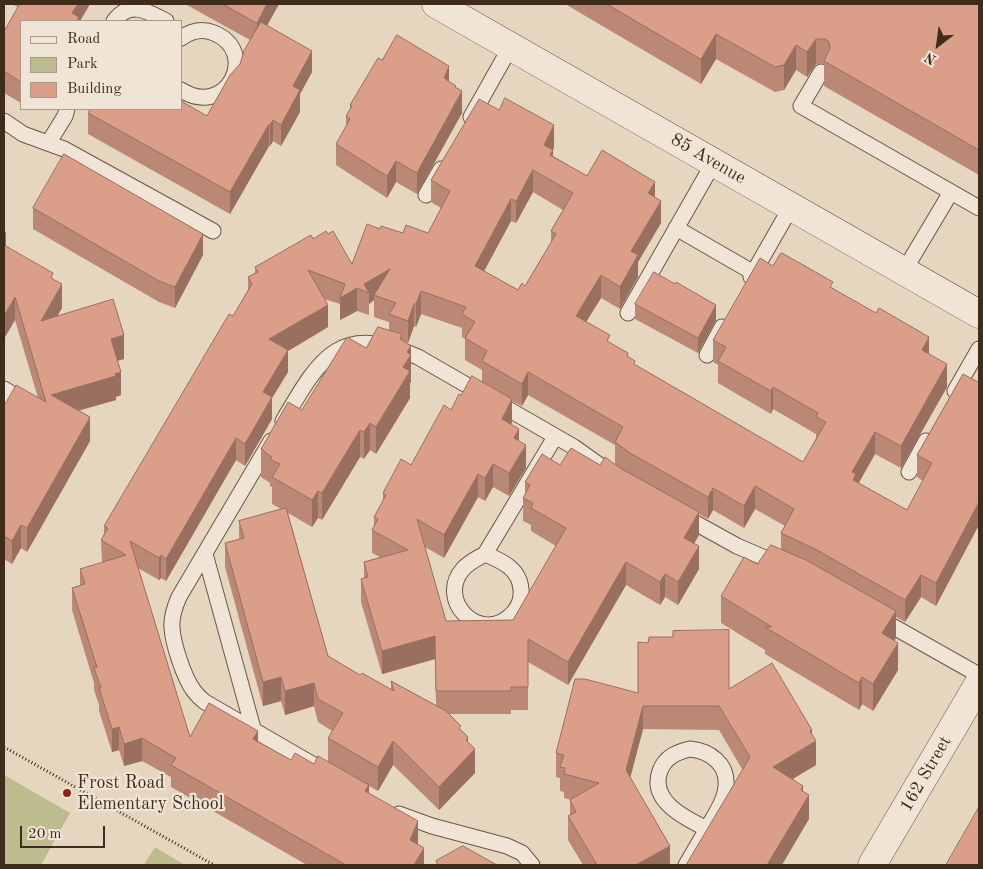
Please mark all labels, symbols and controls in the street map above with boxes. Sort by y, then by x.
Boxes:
legend [20,20,182,110]
north arrow [913,20,963,70]
text: Road [67,32,100,47]
text: N [922,49,939,67]
text: Park [67,57,98,72]
text: Building [67,82,122,97]
street label: 85 Avenue [667,129,749,189]
street label: 162 Street [896,732,956,816]
place label: Frost Road Elementary School [77,772,224,814]
marker: Frost Road Elementary School [61,787,73,799]
scale bar [22,816,108,848]
text: 20 m [28,827,62,842]

